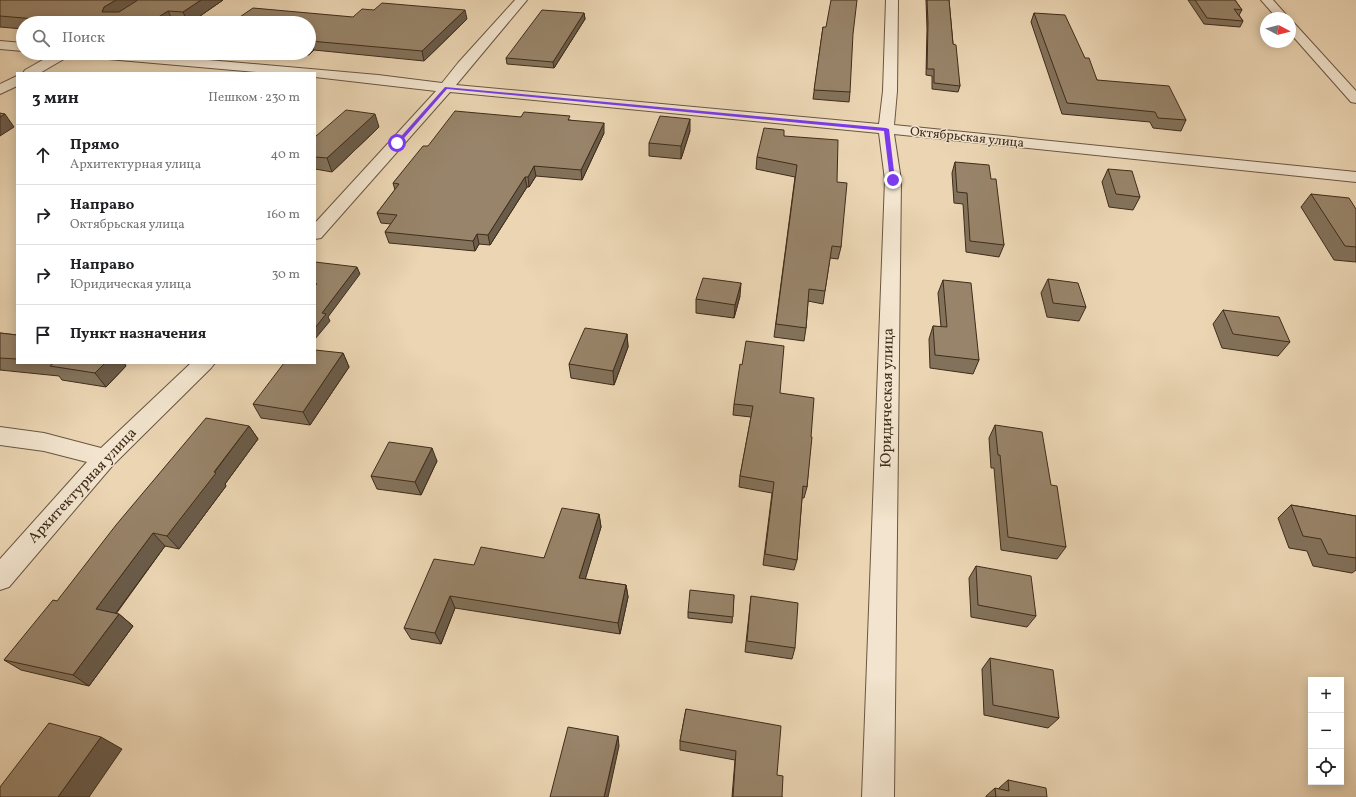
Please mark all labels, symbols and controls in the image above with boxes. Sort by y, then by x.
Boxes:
north arrow [1260,12,1296,48]
search box [16,16,316,60]
icon: search [30,27,52,49]
text: Поиск [62,28,105,49]
text: 3 мин [32,87,79,110]
text: Пешком · 230 m [208,89,300,107]
street label: Октябрьская улица [909,123,1025,153]
route start [388,134,406,152]
text: Прямо [70,135,119,156]
icon: ahead [32,144,54,166]
text: 40 m [271,146,300,164]
text: Архитектурная улица [70,156,201,174]
route end [884,171,902,189]
text: Направо [70,195,134,216]
icon: right [32,204,54,226]
text: 160 m [266,206,300,224]
text: Октябрьская улица [70,216,185,234]
text: Направо [70,255,134,276]
icon: right [32,264,54,286]
text: 30 m [272,266,300,284]
text: Юридическая улица [70,276,191,294]
icon: arrive [32,324,54,346]
text: Пункт назначения [70,324,206,345]
street label: Юридическая улица [876,328,900,468]
street label: Архитектурная улица [24,424,142,548]
map controls [1308,677,1344,785]
button: + [1308,677,1344,713]
button: − [1308,713,1344,749]
button: locate [1308,749,1344,785]

